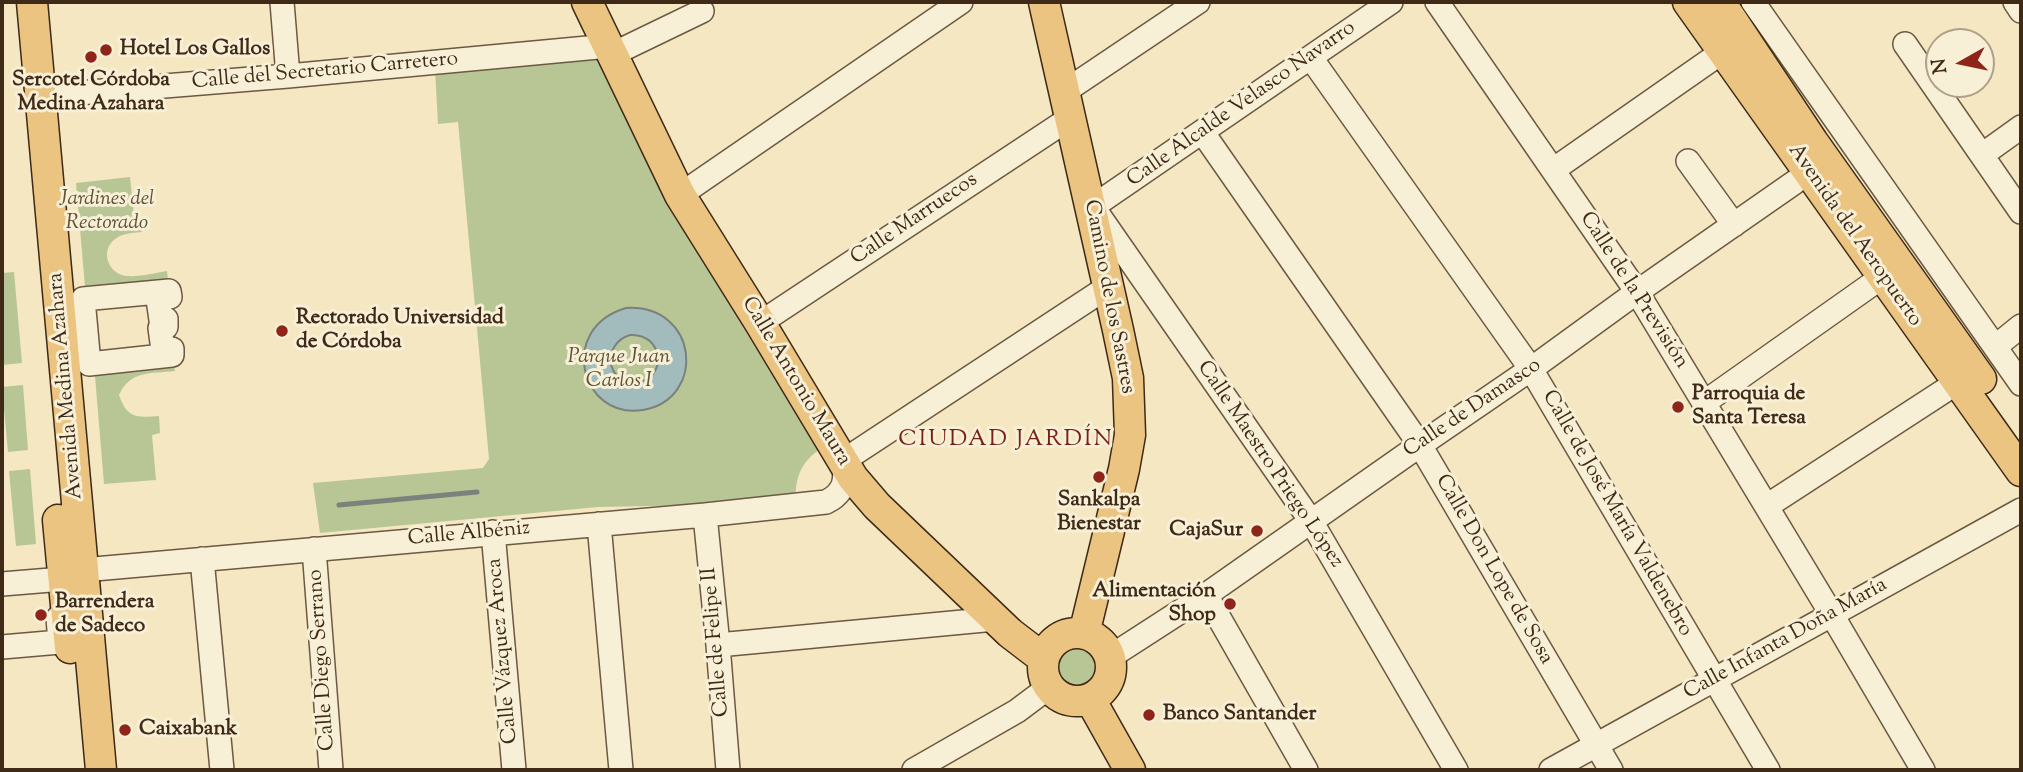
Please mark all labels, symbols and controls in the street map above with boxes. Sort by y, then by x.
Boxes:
street label: Calle Alcalde Velasco Navarro [1123,16,1361,194]
north arrow [1925,28,1995,98]
place label: Hotel Los Gallos [120,37,270,63]
marker: Hotel Los Gallos [98,42,114,58]
street label: Calle del Secretario Carretero [191,48,459,96]
marker: Sercotel Córdoba Medina Azahara [83,49,99,65]
text: N [1926,56,1955,76]
place label: Sercotel Córdoba Medina Azahara [12,68,170,118]
street label: Avenida del Aeropuerto [1781,140,1927,332]
street label: Calle Marruecos [847,168,983,272]
park label: Jardines del Rectorado [59,187,155,237]
street label: Camino de los Sastres [1077,198,1139,396]
street label: Calle de la Previsión [1573,208,1693,374]
street label: Avenida Medina Azahara [45,272,89,500]
street label: Calle Antonio Maura [735,293,855,471]
place label: Rectorado Universidad de Córdoba [296,306,504,356]
marker: Rectorado Universidad de Córdoba [274,323,290,339]
park label: Parque Juan Carlos I [568,345,670,395]
street label: Calle de Damasco [1399,354,1547,464]
street label: Calle Maestro Priego López [1190,357,1348,573]
place label: Parroquia de Santa Teresa [1692,382,1806,432]
street label: Calle de José María Valdenebro [1535,387,1697,641]
marker: Parroquia de Santa Teresa [1670,399,1686,415]
district label: CIUDAD JARDÍN [900,427,1112,455]
marker: Sankalpa Bienestar [1091,469,1107,485]
street label: Calle Don Lope de Sosa [1428,471,1558,669]
place label: Sankalpa Bienestar [1057,488,1141,538]
street label: Calle Albéniz [407,517,531,553]
place label: CajaSur [1169,518,1243,544]
marker: CajaSur [1249,523,1265,539]
street label: Calle Vázquez Aroca [483,557,525,745]
street label: Calle de Felipe II [698,566,736,718]
street label: Calle Diego Serrano [304,568,342,752]
street label: Calle Infanta Doña María [1680,574,1892,706]
place label: Alimentación Shop [1092,579,1216,629]
place label: Barrendera de Sadeco [55,590,154,640]
marker: Alimentación Shop [1222,596,1238,612]
marker: Barrendera de Sadeco [33,607,49,623]
place label: Banco Santander [1163,702,1316,728]
marker: Banco Santander [1141,707,1157,723]
place label: Caixabank [139,717,237,743]
marker: Caixabank [117,722,133,738]

